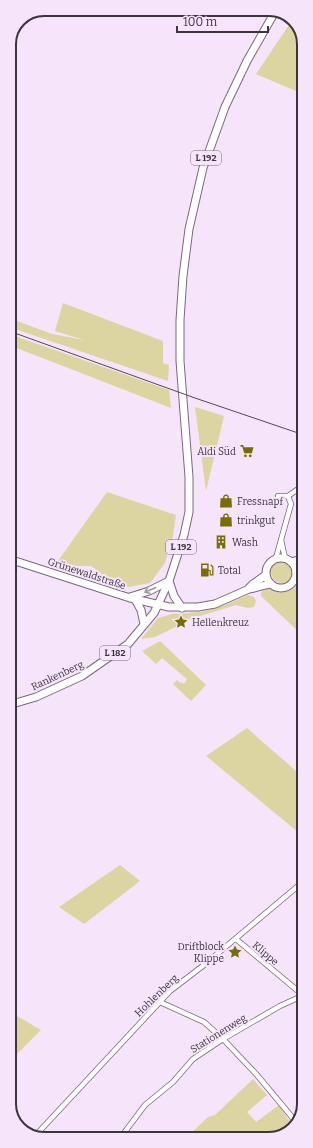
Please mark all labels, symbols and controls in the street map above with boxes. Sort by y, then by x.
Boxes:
scale bar [177,8,268,34]
text: 100 m [183,15,218,29]
road number: L 192 [191,151,221,165]
supermarket icon: Aldi Süd [239,443,255,459]
place label: Aldi Süd [197,446,236,458]
shop icon: Fressnapf [218,493,234,509]
place label: Fressnapf [237,496,284,508]
shop icon: trinkgut [218,512,234,528]
place label: trinkgut [237,515,275,527]
building icon: Wash [213,534,229,550]
place label: Wash [232,537,259,549]
road number: L 192 [166,540,196,554]
street label: Grünewaldstraße [46,556,127,592]
fuel station icon: Total [199,562,215,578]
place label: Total [218,565,241,577]
one-way arrow [144,587,156,595]
place icon: Hellenkreuz [173,614,189,630]
place label: Hellenkreuz [192,617,249,629]
road number: L 182 [100,646,130,660]
street label: Rankenberg [29,658,86,693]
street label: Klippe [250,939,281,968]
place label: Driftblock Klippe [178,941,224,965]
place icon: Driftblock Klippe [227,944,243,960]
street label: Hohlenberg [133,972,181,1019]
street label: Stationenweg [188,1012,249,1056]

